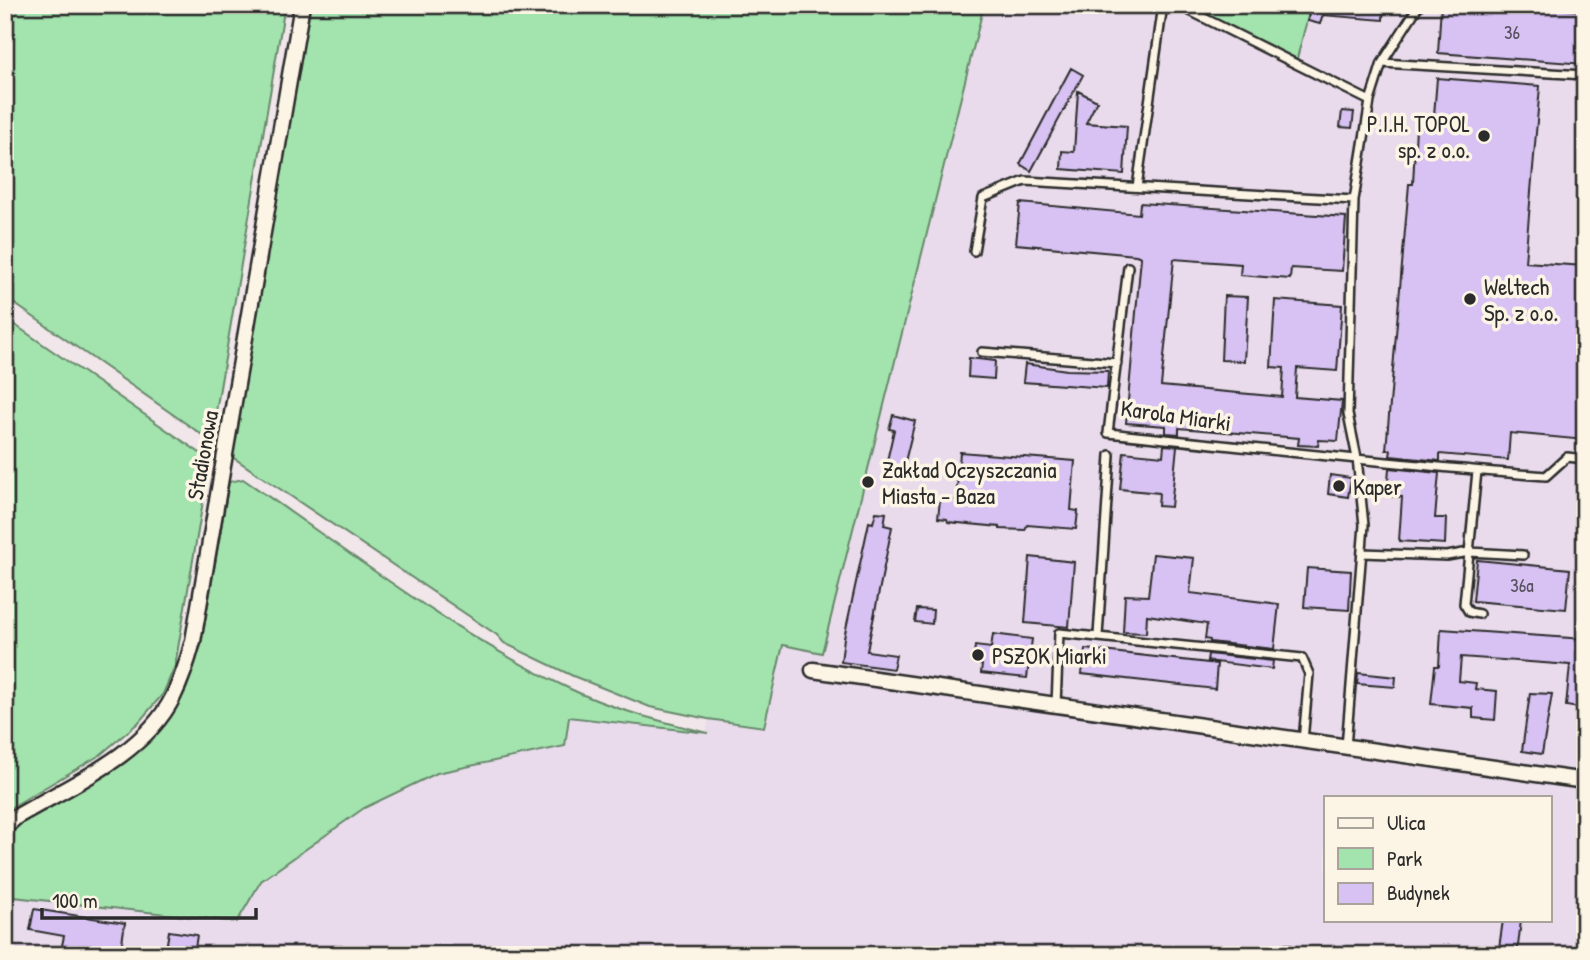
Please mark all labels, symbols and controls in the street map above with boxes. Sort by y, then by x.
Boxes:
house number: 36 [1504,19,1520,45]
place label: P.I.H. TOPOL sp. z o.o. [1367,108,1470,165]
marker: P.I.H. TOPOL sp. z o.o. [1476,128,1492,144]
place label: Weltech Sp. z o.o. [1484,271,1558,328]
marker: Weltech Sp. z o.o. [1462,291,1478,307]
street label: Karola Miarki [1119,392,1233,438]
street label: Stadionowa [179,408,225,502]
place label: Zakład Oczyszczania Miasta - Baza [882,454,1057,511]
place label: Kaper [1353,471,1402,502]
marker: Zakład Oczyszczania Miasta - Baza [860,474,876,490]
marker: Kaper [1331,478,1347,494]
house number: 36a [1510,572,1534,598]
place label: PSZOK Miarki [992,640,1107,671]
marker: PSZOK Miarki [970,647,986,663]
legend [1324,796,1552,922]
text: Ulica [1387,808,1425,837]
text: Park [1387,844,1422,873]
scale bar [42,876,256,920]
text: Budynek [1387,878,1450,907]
text: 100 m [52,886,98,915]

